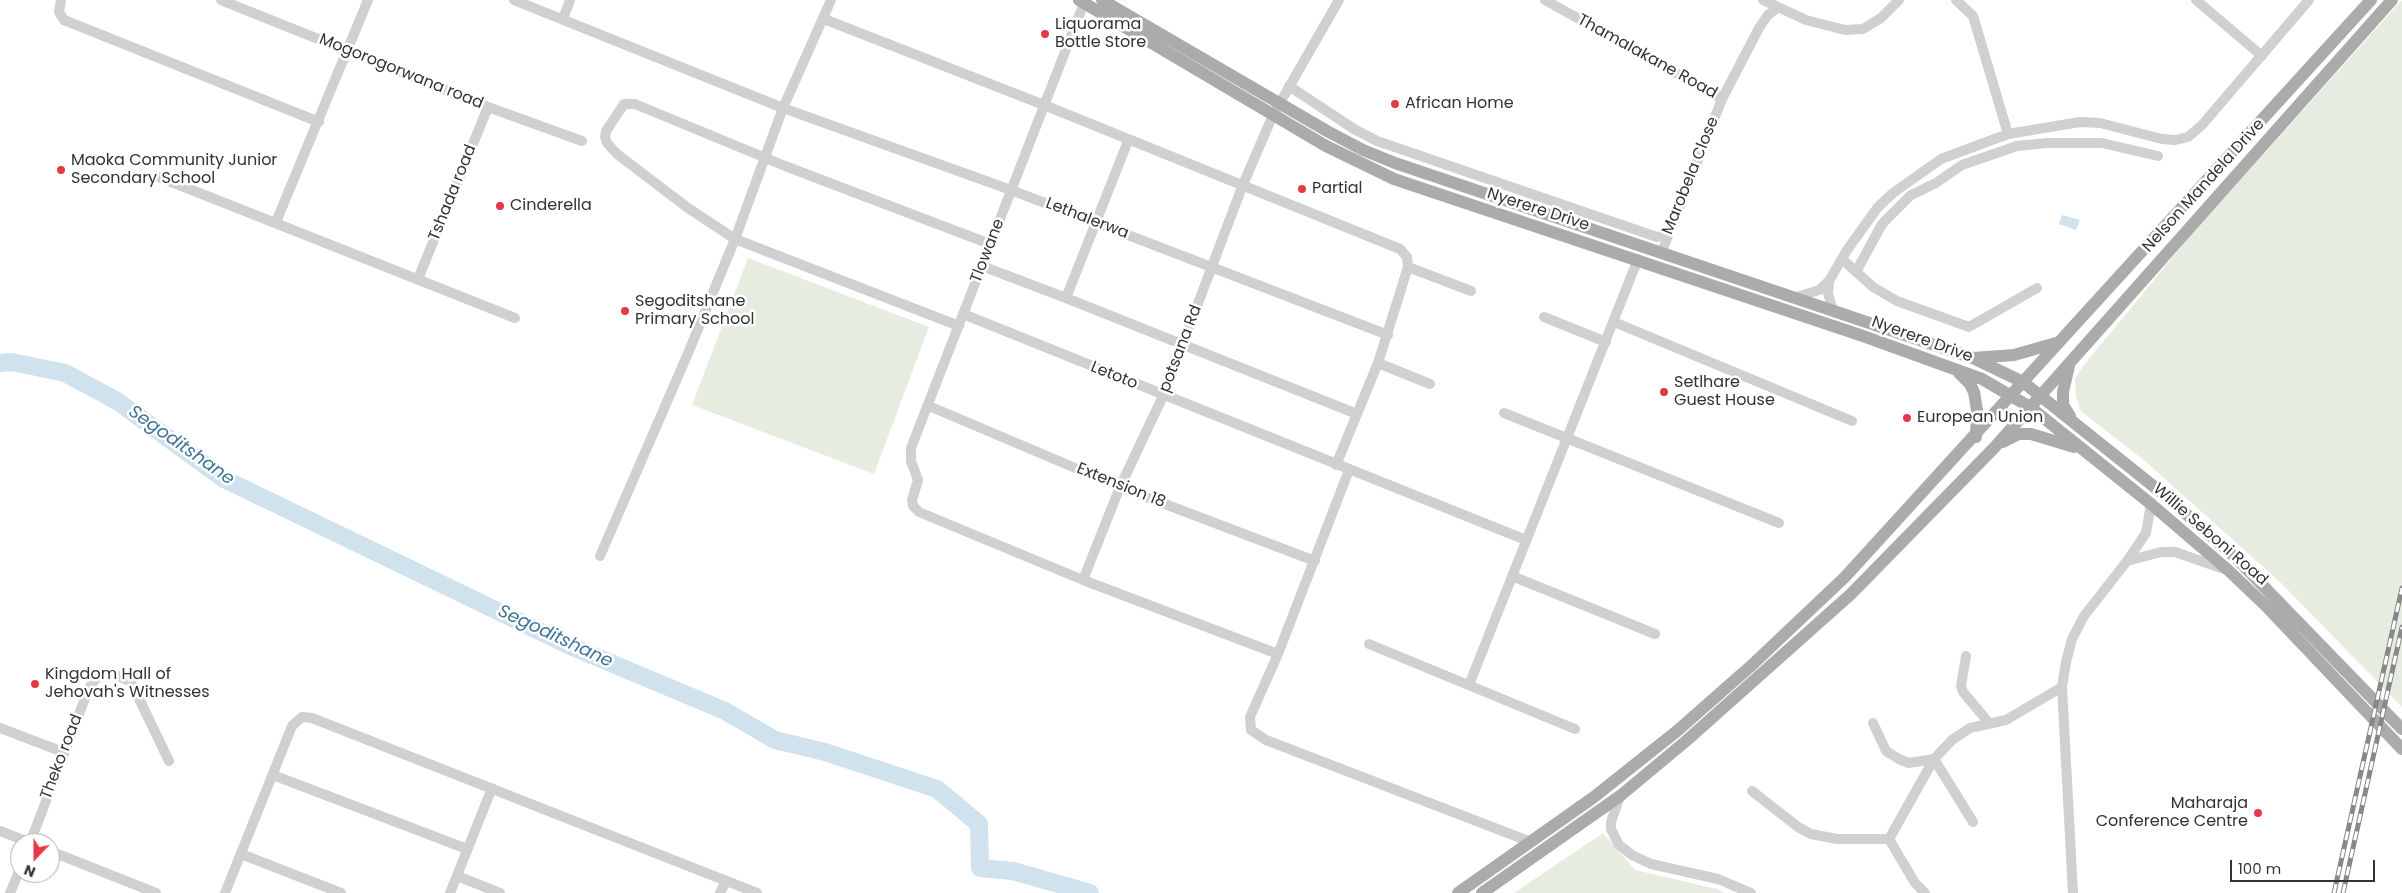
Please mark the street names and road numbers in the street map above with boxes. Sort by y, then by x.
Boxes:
street label: Thamalakane Road [1574,11,1720,103]
street label: Mogorogorwana road [316,30,486,114]
street label: Marobela Close [1659,114,1723,238]
street label: Nelson Mandela Drive [2139,115,2269,257]
street label: Tshada road [425,142,481,244]
street label: Nyerere Drive [1484,184,1592,236]
street label: Lethalerwa [1043,194,1131,244]
street label: Tlowane [967,216,1009,286]
street label: potsana Rd [1156,303,1206,395]
street label: Nyerere Drive [1869,313,1975,367]
street label: Letoto [1088,358,1140,394]
street label: Extension 18 [1074,459,1168,513]
street label: Willie Seboni Road [2149,480,2271,590]
street label: Theko road [37,712,87,802]

